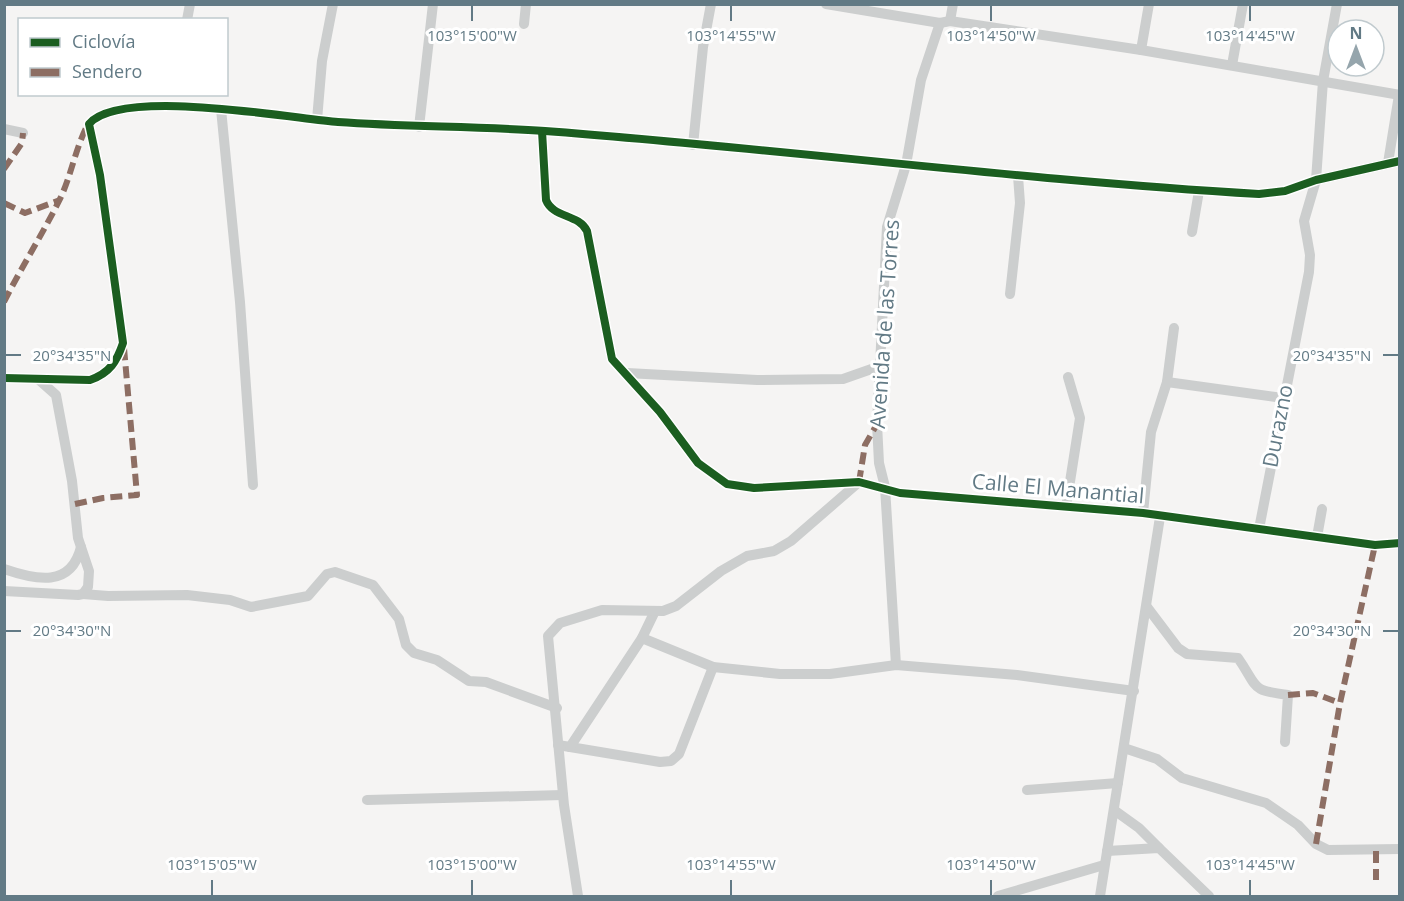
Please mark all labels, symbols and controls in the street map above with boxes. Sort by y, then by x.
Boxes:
legend [18,18,228,96]
north arrow [1326,18,1386,78]
text: N [1349,22,1363,44]
text: 103°15'00"W [427,25,517,45]
text: 103°14'55"W [686,25,776,45]
text: 103°14'50"W [946,25,1036,45]
text: 103°14'45"W [1205,25,1295,45]
text: Ciclovía [72,29,135,53]
text: Sendero [72,59,142,83]
street label: Avenida de las Torres [863,219,905,429]
text: 20°34'35"N [33,345,111,365]
text: 20°34'35"N [1293,345,1371,365]
street label: Durazno [1255,382,1299,470]
street label: Calle El Manantial [971,467,1145,509]
text: 20°34'30"N [33,620,111,640]
text: 20°34'30"N [1293,620,1371,640]
text: 103°15'05"W [167,854,257,874]
text: 103°15'00"W [427,854,517,874]
text: 103°14'55"W [686,854,776,874]
text: 103°14'50"W [946,854,1036,874]
text: 103°14'45"W [1205,854,1295,874]

